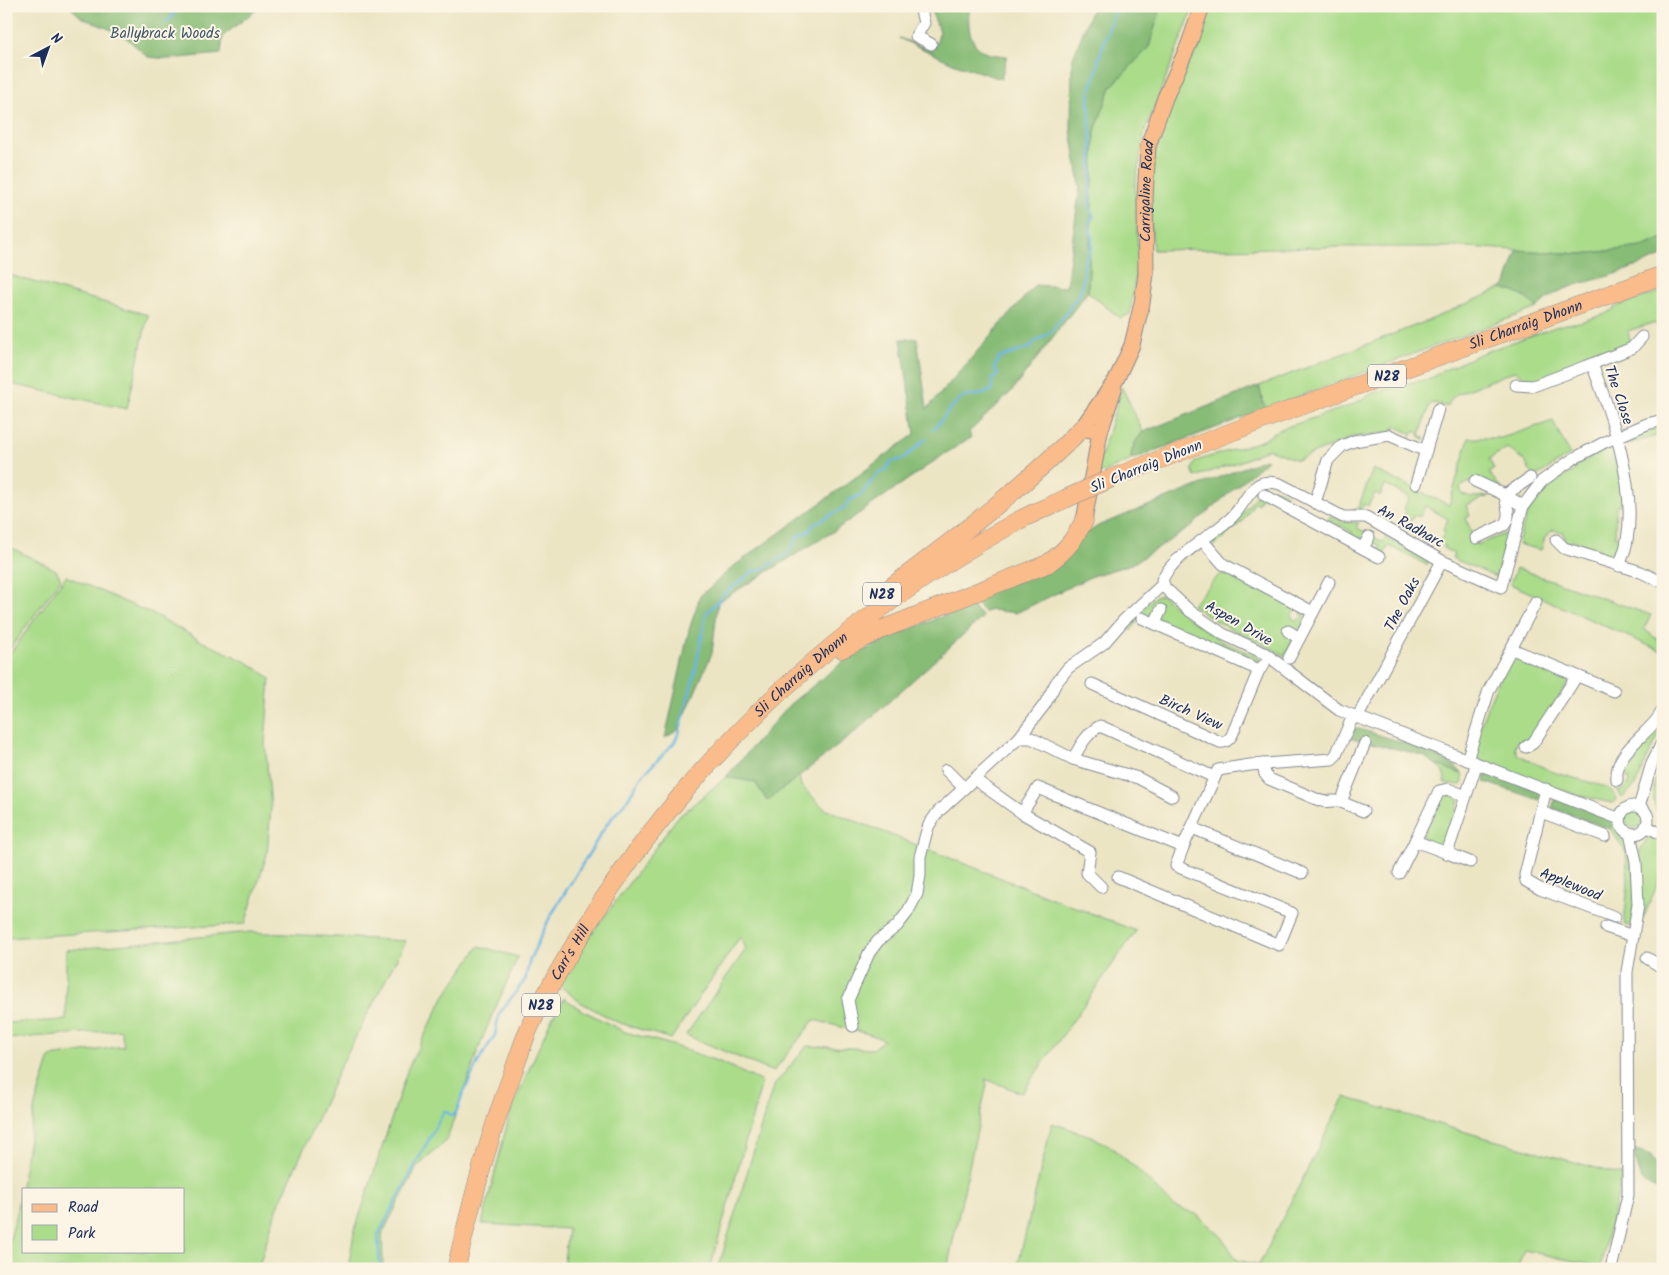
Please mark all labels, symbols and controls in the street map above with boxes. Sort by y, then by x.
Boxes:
north arrow [22,22,72,72]
park label: Ballybrack Woods [110,22,220,46]
text: N [45,28,67,50]
street label: Carrigaline Road [1134,137,1162,242]
street label: Sli Charraig Dhonn [1466,294,1586,357]
street label: The Close [1597,362,1639,429]
road number: N28 [1368,364,1406,388]
street label: Sli Charraig Dhonn [1086,433,1206,500]
street label: An Radharc [1373,499,1449,555]
street label: The Oaks [1379,572,1427,636]
road number: N28 [863,582,901,606]
street label: Aspen Drive [1200,595,1277,653]
street label: Sli Charraig Dhonn [749,627,854,724]
street label: Birch View [1155,688,1227,738]
street label: Applewood [1536,862,1606,908]
street label: Carr's Hill [545,920,597,985]
road number: N28 [522,994,560,1016]
legend [22,1188,185,1252]
text: Road [68,1196,99,1220]
text: Park [68,1222,96,1246]

